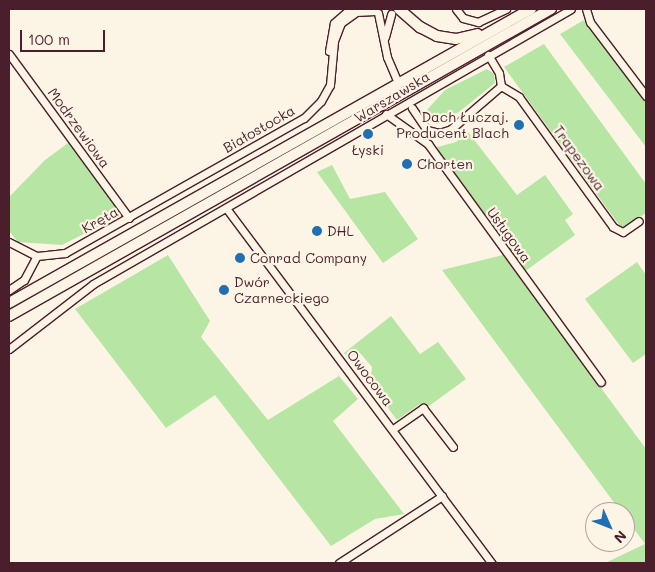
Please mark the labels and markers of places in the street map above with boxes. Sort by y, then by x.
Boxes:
place label: Dach Łuczaj. Producent Blach [396,109,509,142]
marker: Dach Łuczaj. Producent Blach [513,119,525,131]
marker: Łyski [362,128,374,140]
place label: Łyski [352,142,384,158]
place label: Chorten [417,156,473,172]
marker: Chorten [401,158,413,170]
place label: DHL [327,223,354,239]
marker: DHL [311,225,323,237]
place label: Conrad Company [250,250,367,266]
marker: Conrad Company [234,252,246,264]
place label: Dwór Czarneckiego [234,274,329,306]
marker: Dwór Czarneckiego [218,284,230,296]

